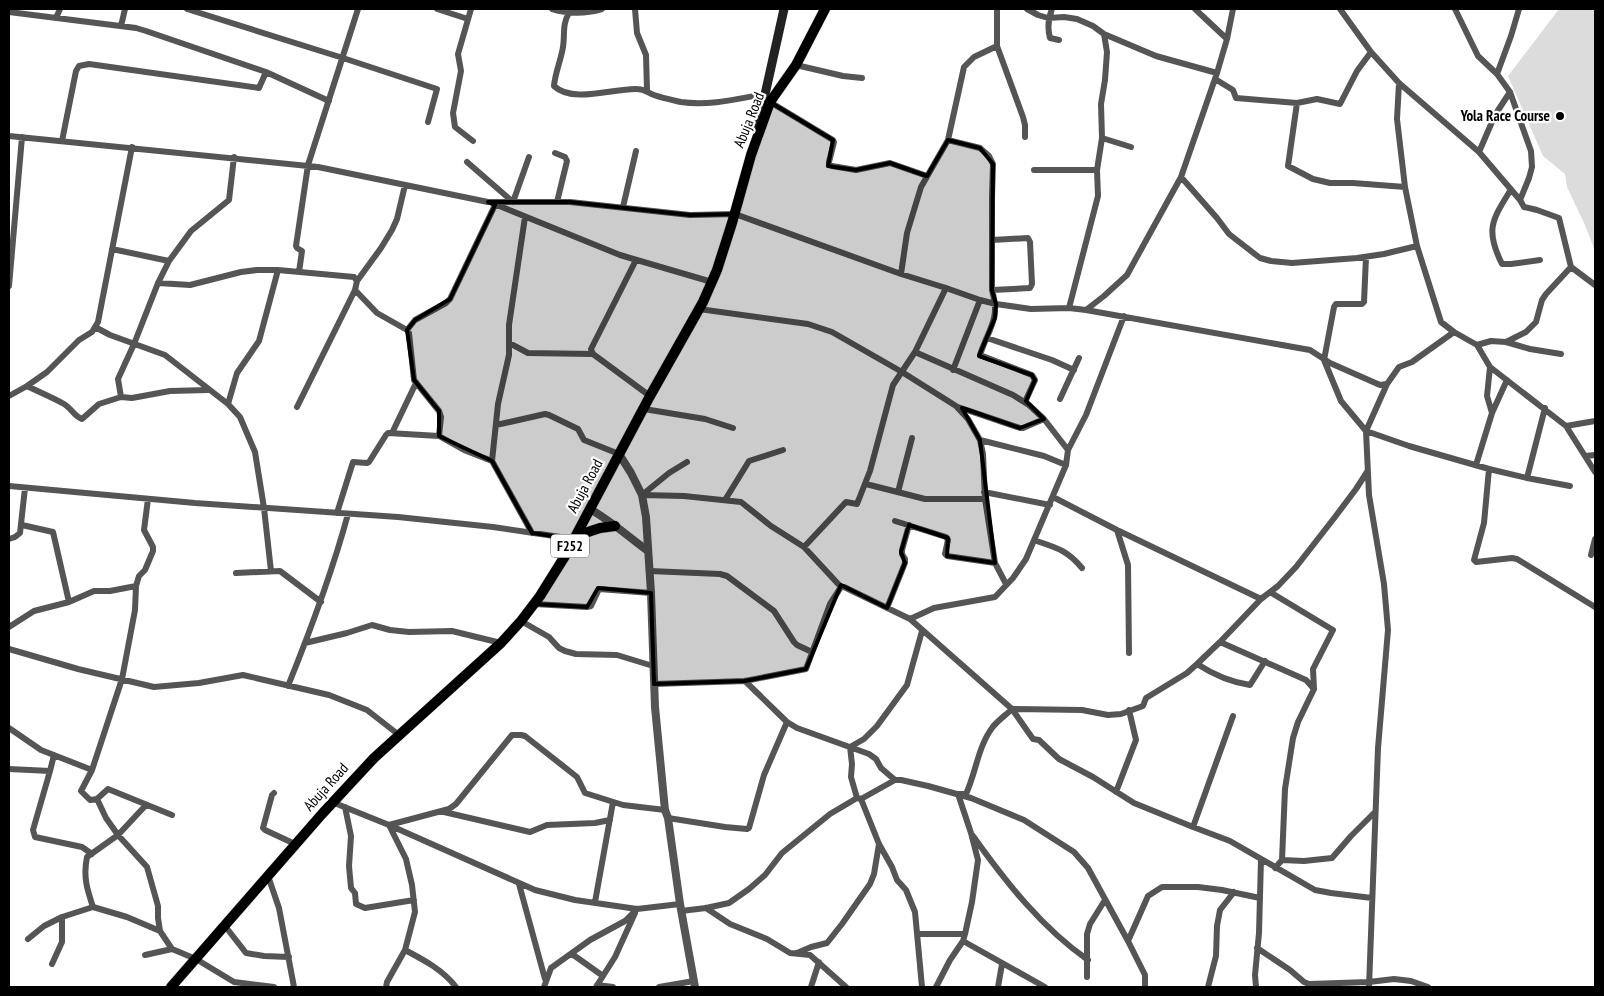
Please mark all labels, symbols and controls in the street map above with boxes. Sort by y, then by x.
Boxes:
street label: Abuja Road [729,89,768,150]
place label: Yola Race Course [1459,106,1550,125]
marker: Yola Race Course [1554,110,1566,122]
street label: Abuja Road [563,456,607,516]
road number: F252 [551,534,589,558]
street label: Abuja Road [299,759,352,815]

